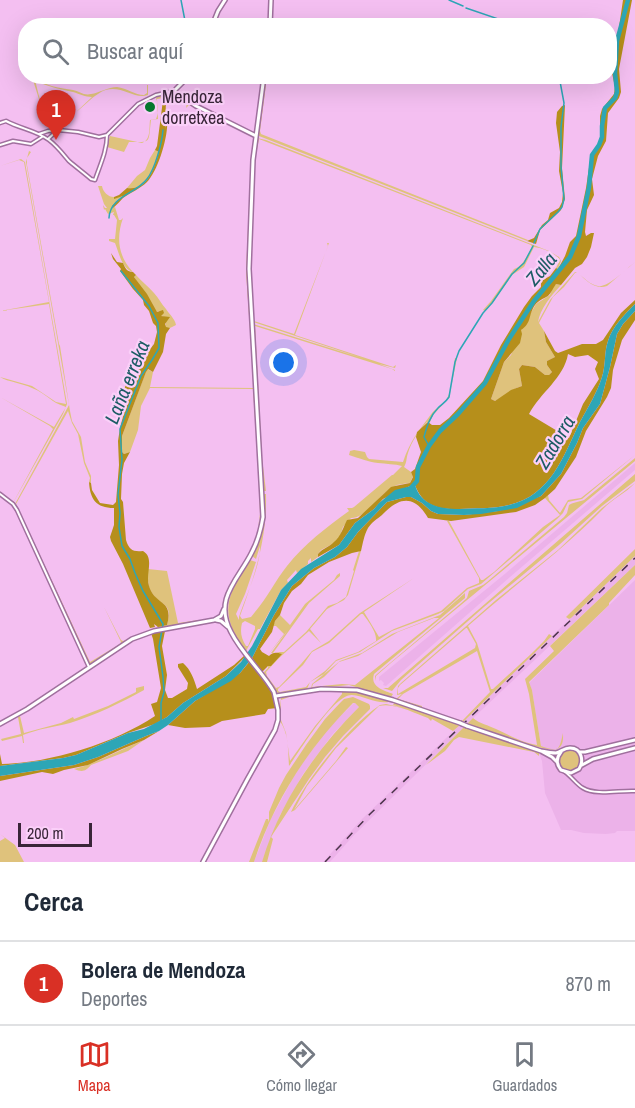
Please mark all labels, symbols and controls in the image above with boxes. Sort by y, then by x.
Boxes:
search box [18,18,617,84]
icon: search [39,35,72,68]
text: Buscar aquí [87,36,183,66]
place label: Mendoza dorretxea [162,84,224,130]
pin: 1 [36,90,76,140]
marker: Mendoza dorretxea [143,100,157,114]
water label: Zalla [518,246,562,292]
water label: Laña erreka [98,336,155,427]
your location [269,348,298,377]
water label: Zadorra [528,410,581,474]
scale bar [18,820,92,848]
text: 200 m [27,822,63,844]
text: Cerca [24,884,83,919]
text: Bolera de Mendoza [81,955,245,985]
text: 1 [39,970,48,997]
text: 870 m [565,970,611,997]
text: Deportes [81,985,148,1012]
tab: Mapa [78,1038,111,1096]
tab: Cómo llegar [266,1038,337,1096]
tab: Guardados [492,1038,557,1096]

